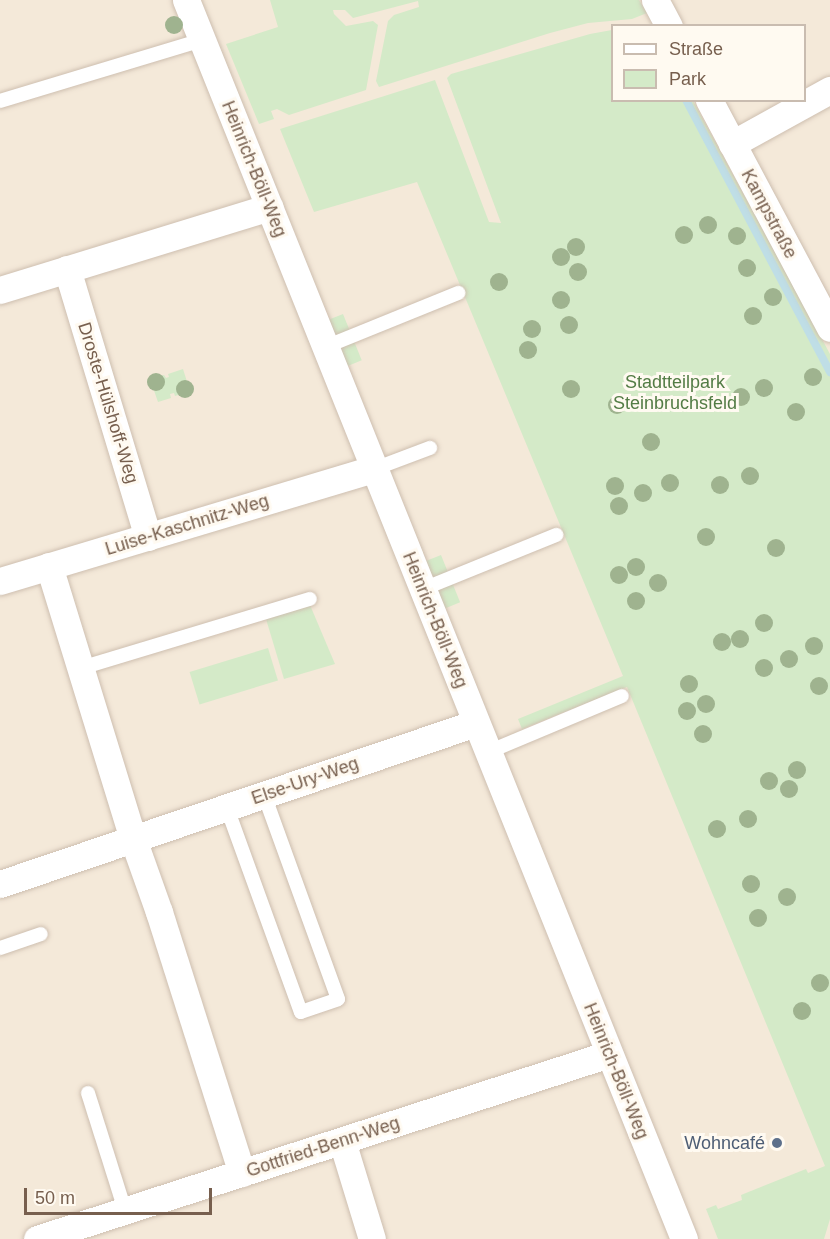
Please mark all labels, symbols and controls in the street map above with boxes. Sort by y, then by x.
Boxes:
legend [611,24,806,102]
text: Straße [669,39,723,59]
text: Park [669,69,706,89]
street label: Heinrich-Böll-Weg [217,98,291,240]
street label: Kampstraße [736,166,802,262]
street label: Droste-Hülshoff-Weg [73,320,143,486]
park label: Stadtteilpark Steinbruchsfeld [613,372,737,415]
street label: Luise-Kaschnitz-Weg [103,490,271,560]
street label: Heinrich-Böll-Weg [398,549,472,691]
street label: Else-Ury-Weg [249,753,361,809]
street label: Heinrich-Böll-Weg [579,1000,653,1142]
street label: Gottfried-Benn-Weg [244,1112,402,1182]
place label: Wohncafé [684,1132,765,1154]
marker: Wohncafé [770,1136,784,1150]
scale bar [27,1176,214,1214]
text: 50 m [35,1188,75,1208]

